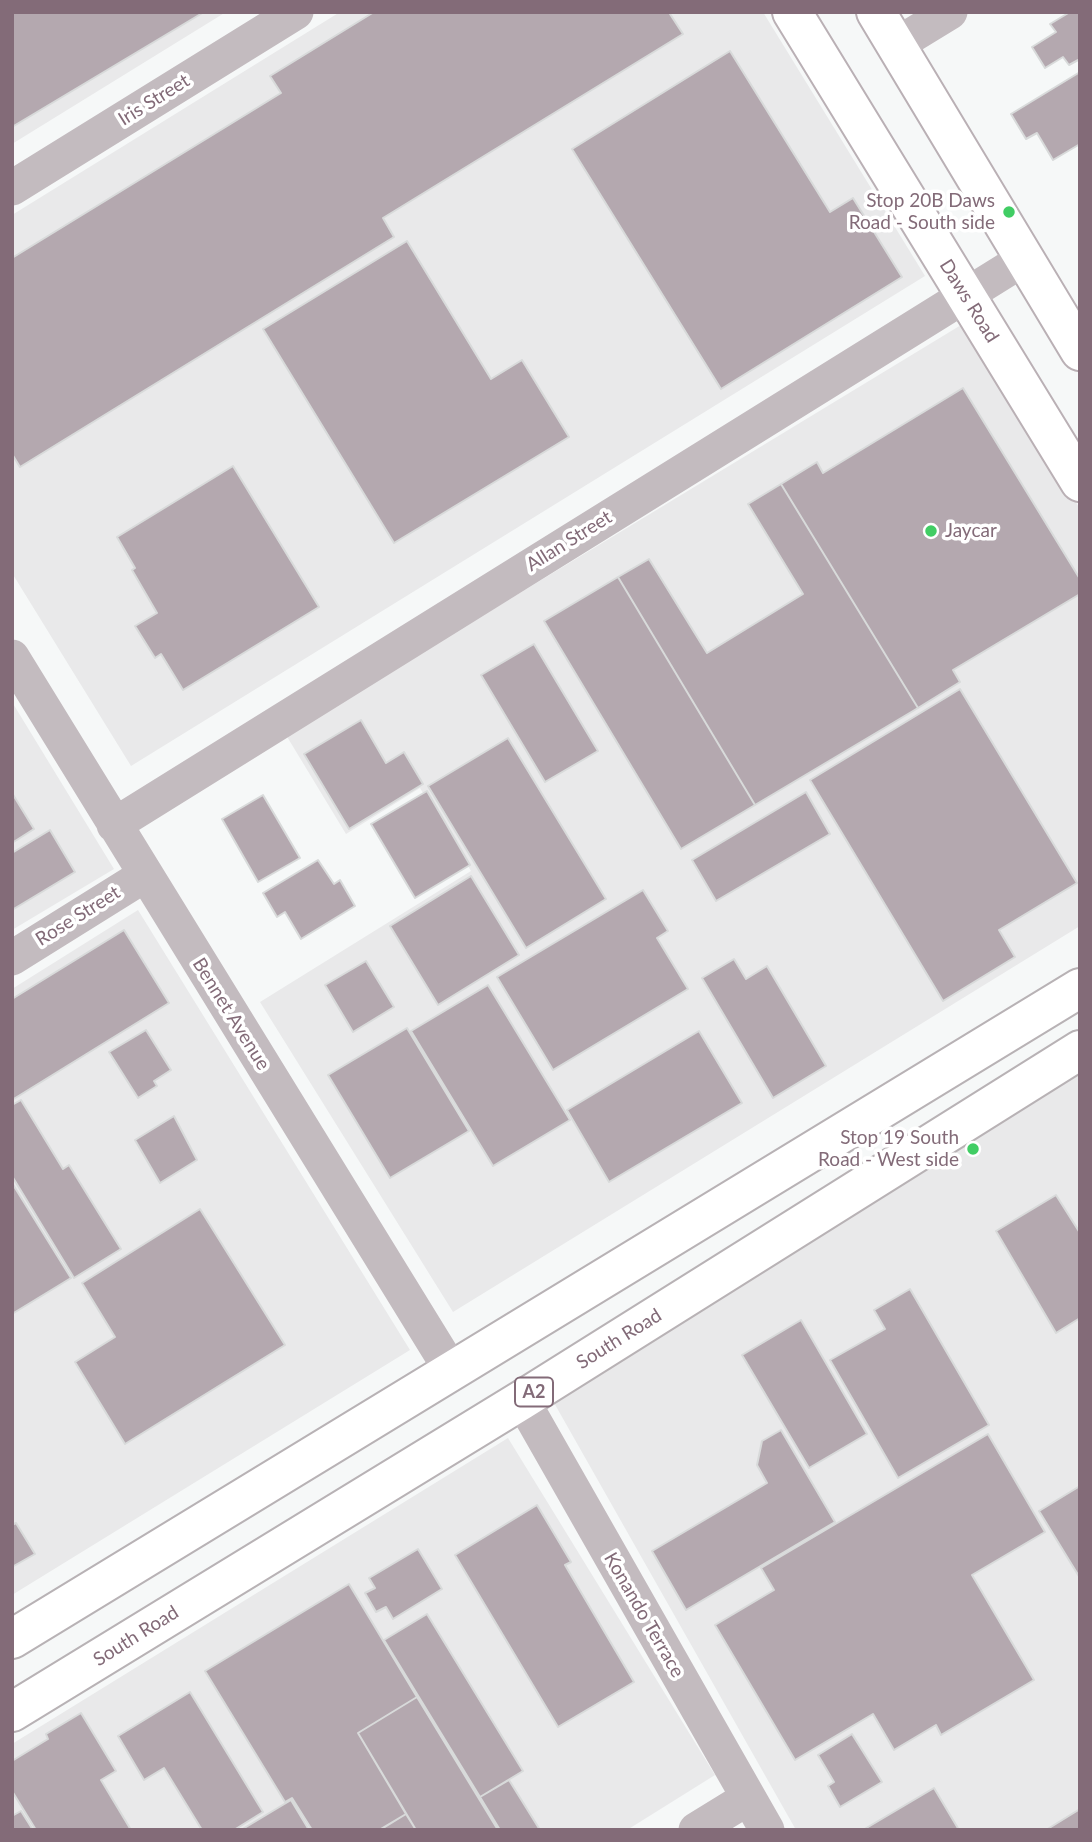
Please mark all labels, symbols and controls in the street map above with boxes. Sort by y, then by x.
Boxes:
street label: Iris Street [114,69,194,131]
place label: Stop 20B Daws Road - South side [849,190,995,234]
marker: Stop 20B Daws Road - South side [1001,204,1017,220]
street label: Daws Road [935,255,1003,347]
street label: Allan Street [522,506,616,576]
place label: Jaycar [945,520,997,542]
marker: Jaycar [923,523,939,539]
street label: Rose Street [32,881,124,951]
street label: Bennet Avenue [187,954,275,1074]
place label: Stop 19 South Road - West side [818,1127,959,1171]
marker: Stop 19 South Road - West side [965,1141,981,1157]
street label: South Road [572,1304,666,1374]
road number: A2 [515,1378,553,1406]
street label: Konando Terrace [599,1548,689,1682]
street label: South Road [89,1601,183,1671]

